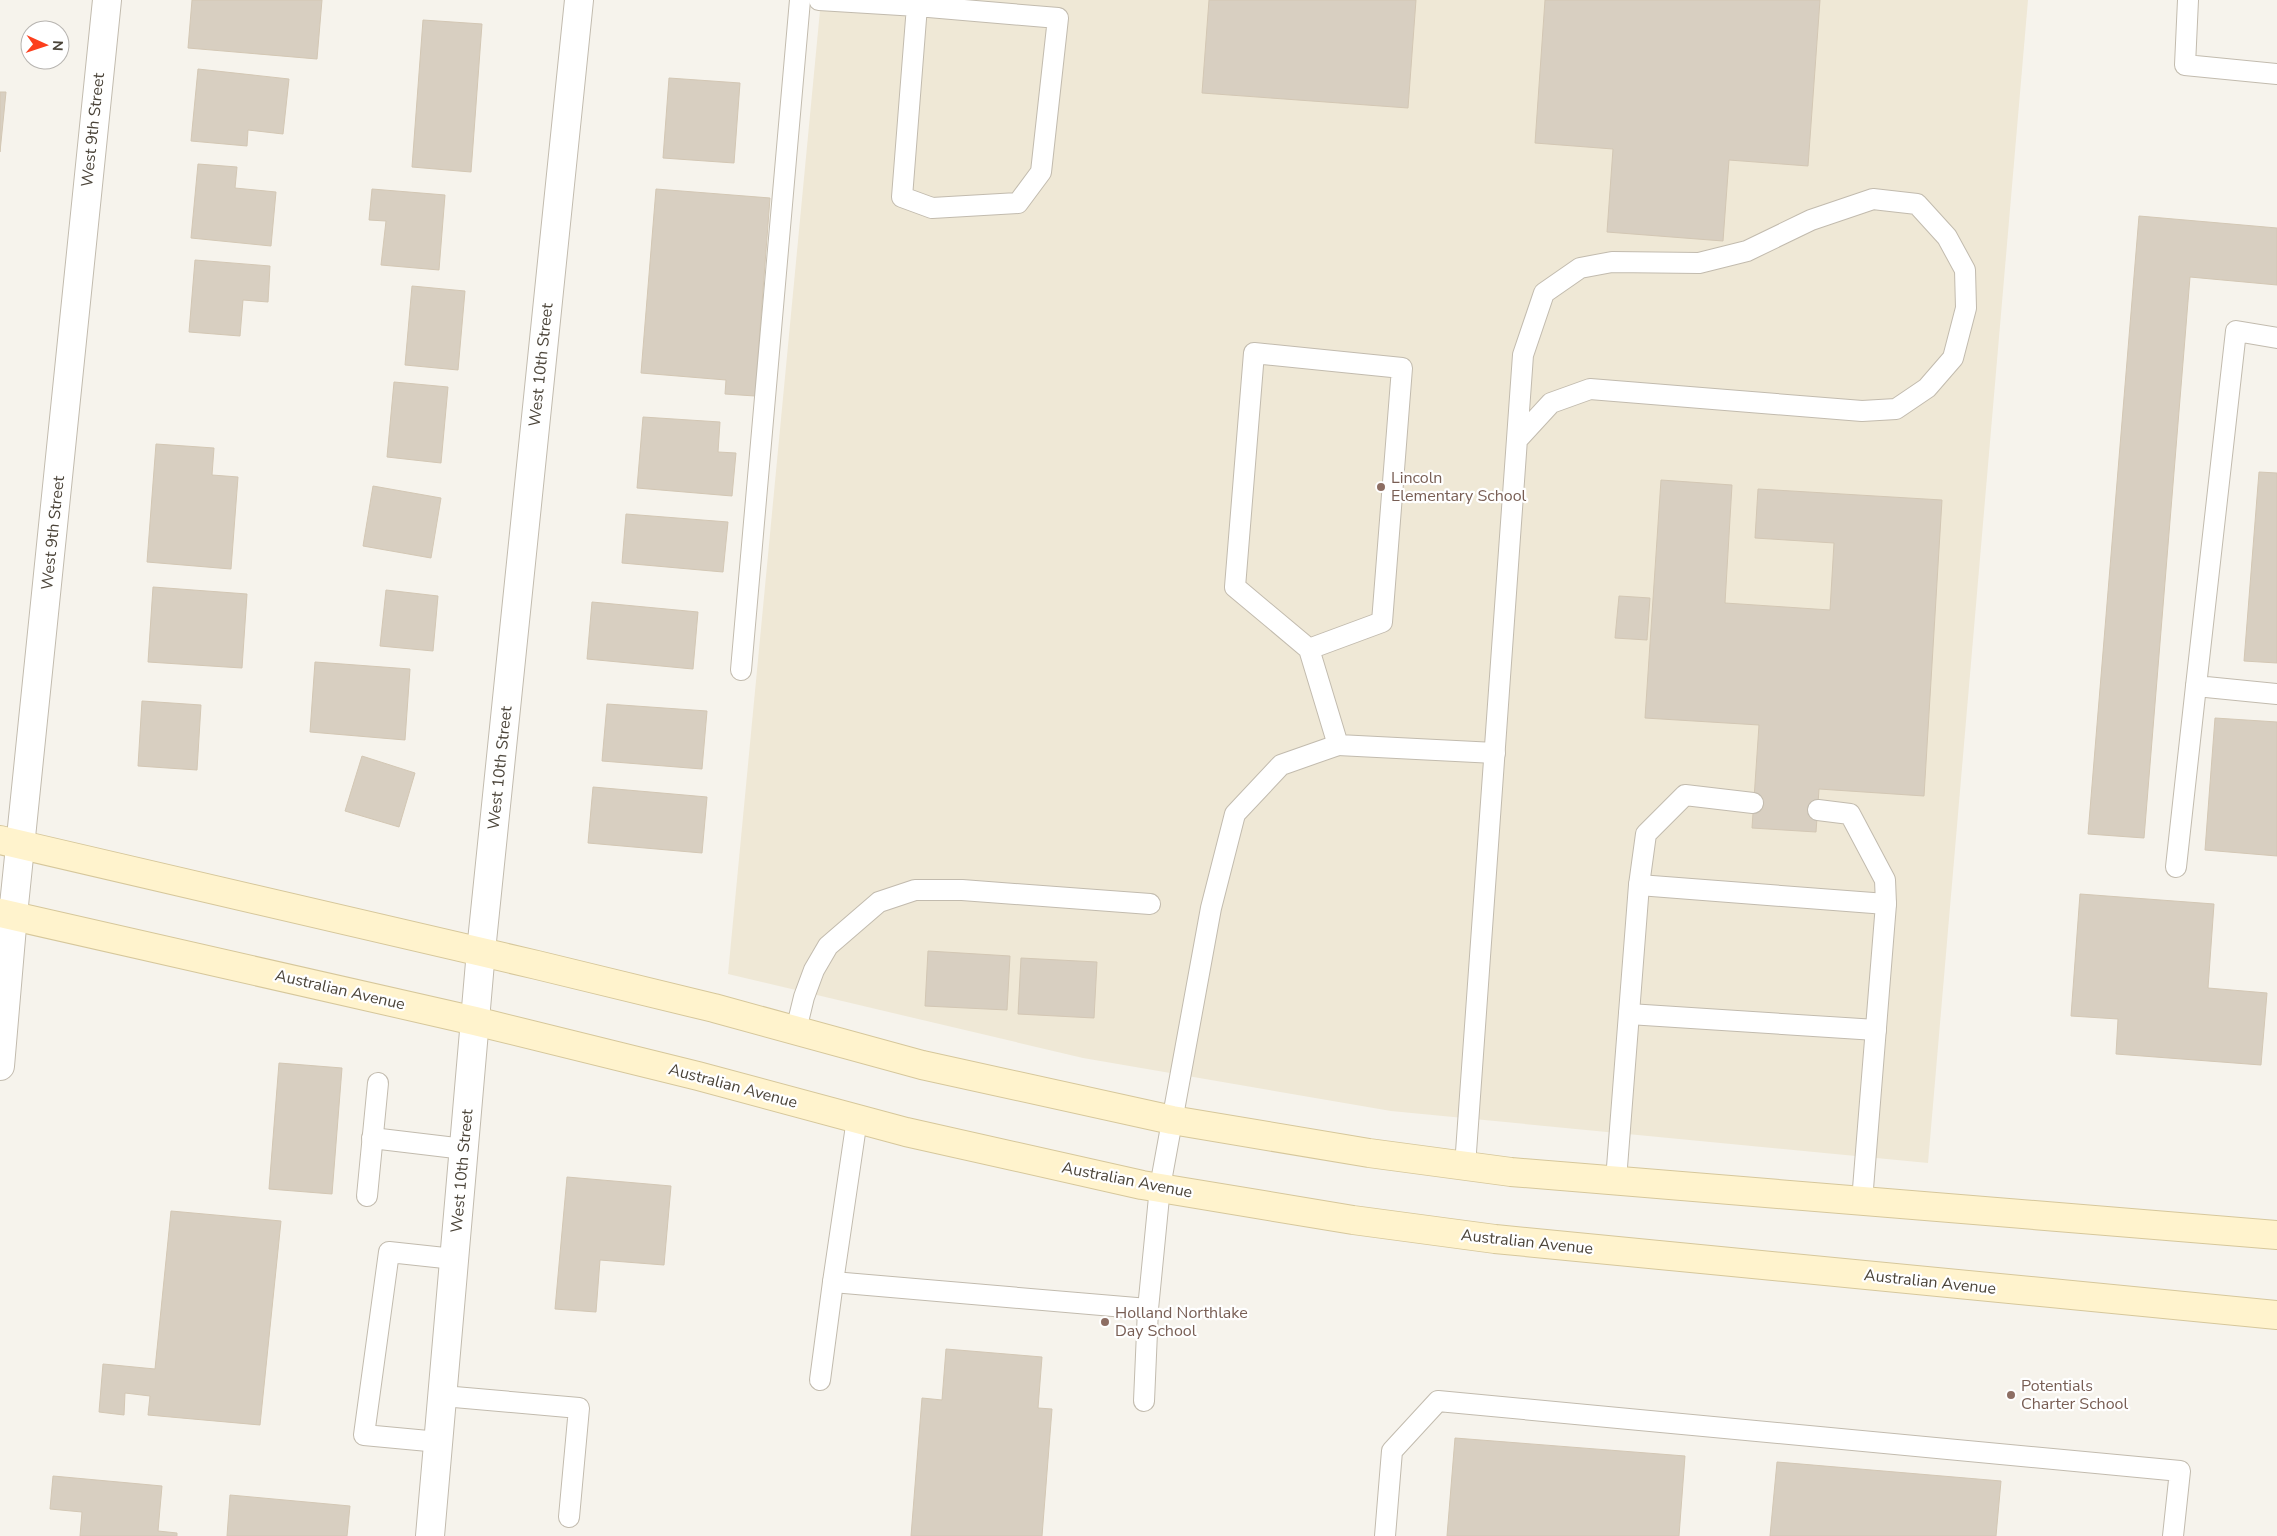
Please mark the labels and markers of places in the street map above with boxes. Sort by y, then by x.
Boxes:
place label: Lincoln Elementary School [1391,467,1527,507]
marker: Lincoln Elementary School [1375,481,1387,493]
place label: Holland Northlake Day School [1115,1302,1248,1342]
marker: Holland Northlake Day School [1099,1316,1111,1328]
place label: Potentials Charter School [2021,1375,2128,1415]
marker: Potentials Charter School [2005,1389,2017,1401]

